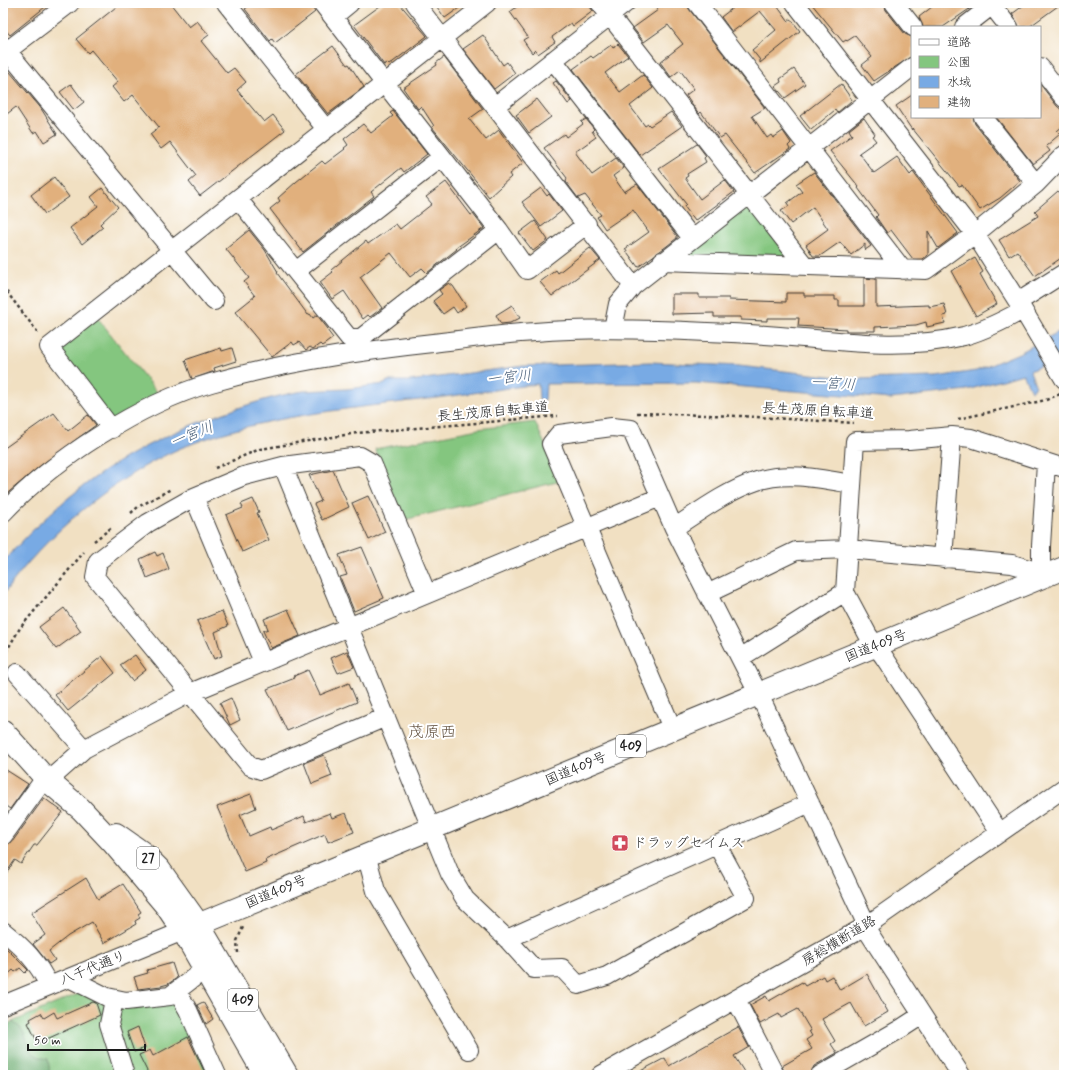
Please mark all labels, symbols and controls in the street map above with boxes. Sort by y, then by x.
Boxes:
legend [911,26,1041,118]
text: 道路 [947,35,971,51]
text: 公園 [947,55,971,71]
text: 水域 [947,75,971,91]
text: 建物 [947,95,971,111]
water label: 一宮川 [486,366,532,390]
water label: 一宮川 [810,372,856,396]
street label: 長生茂原自転車道 [436,398,550,426]
street label: 長生茂原自転車道 [762,399,874,423]
water label: 一宮川 [167,417,217,453]
street label: 国道409号 [842,625,910,667]
district label: 茂原西 [408,722,456,743]
road number: 409 [616,735,646,757]
street label: 国道409号 [542,748,610,790]
pharmacy icon: ドラッグセイムス [610,833,630,853]
place label: ドラッグセイムス [633,834,744,852]
road number: 27 [137,847,159,869]
street label: 国道409号 [242,871,310,913]
street label: 房総横断道路 [798,912,880,970]
street label: 八千代通り [57,947,129,989]
road number: 409 [228,989,258,1011]
scale bar [28,1026,145,1052]
text: 50 m [34,1033,61,1049]

